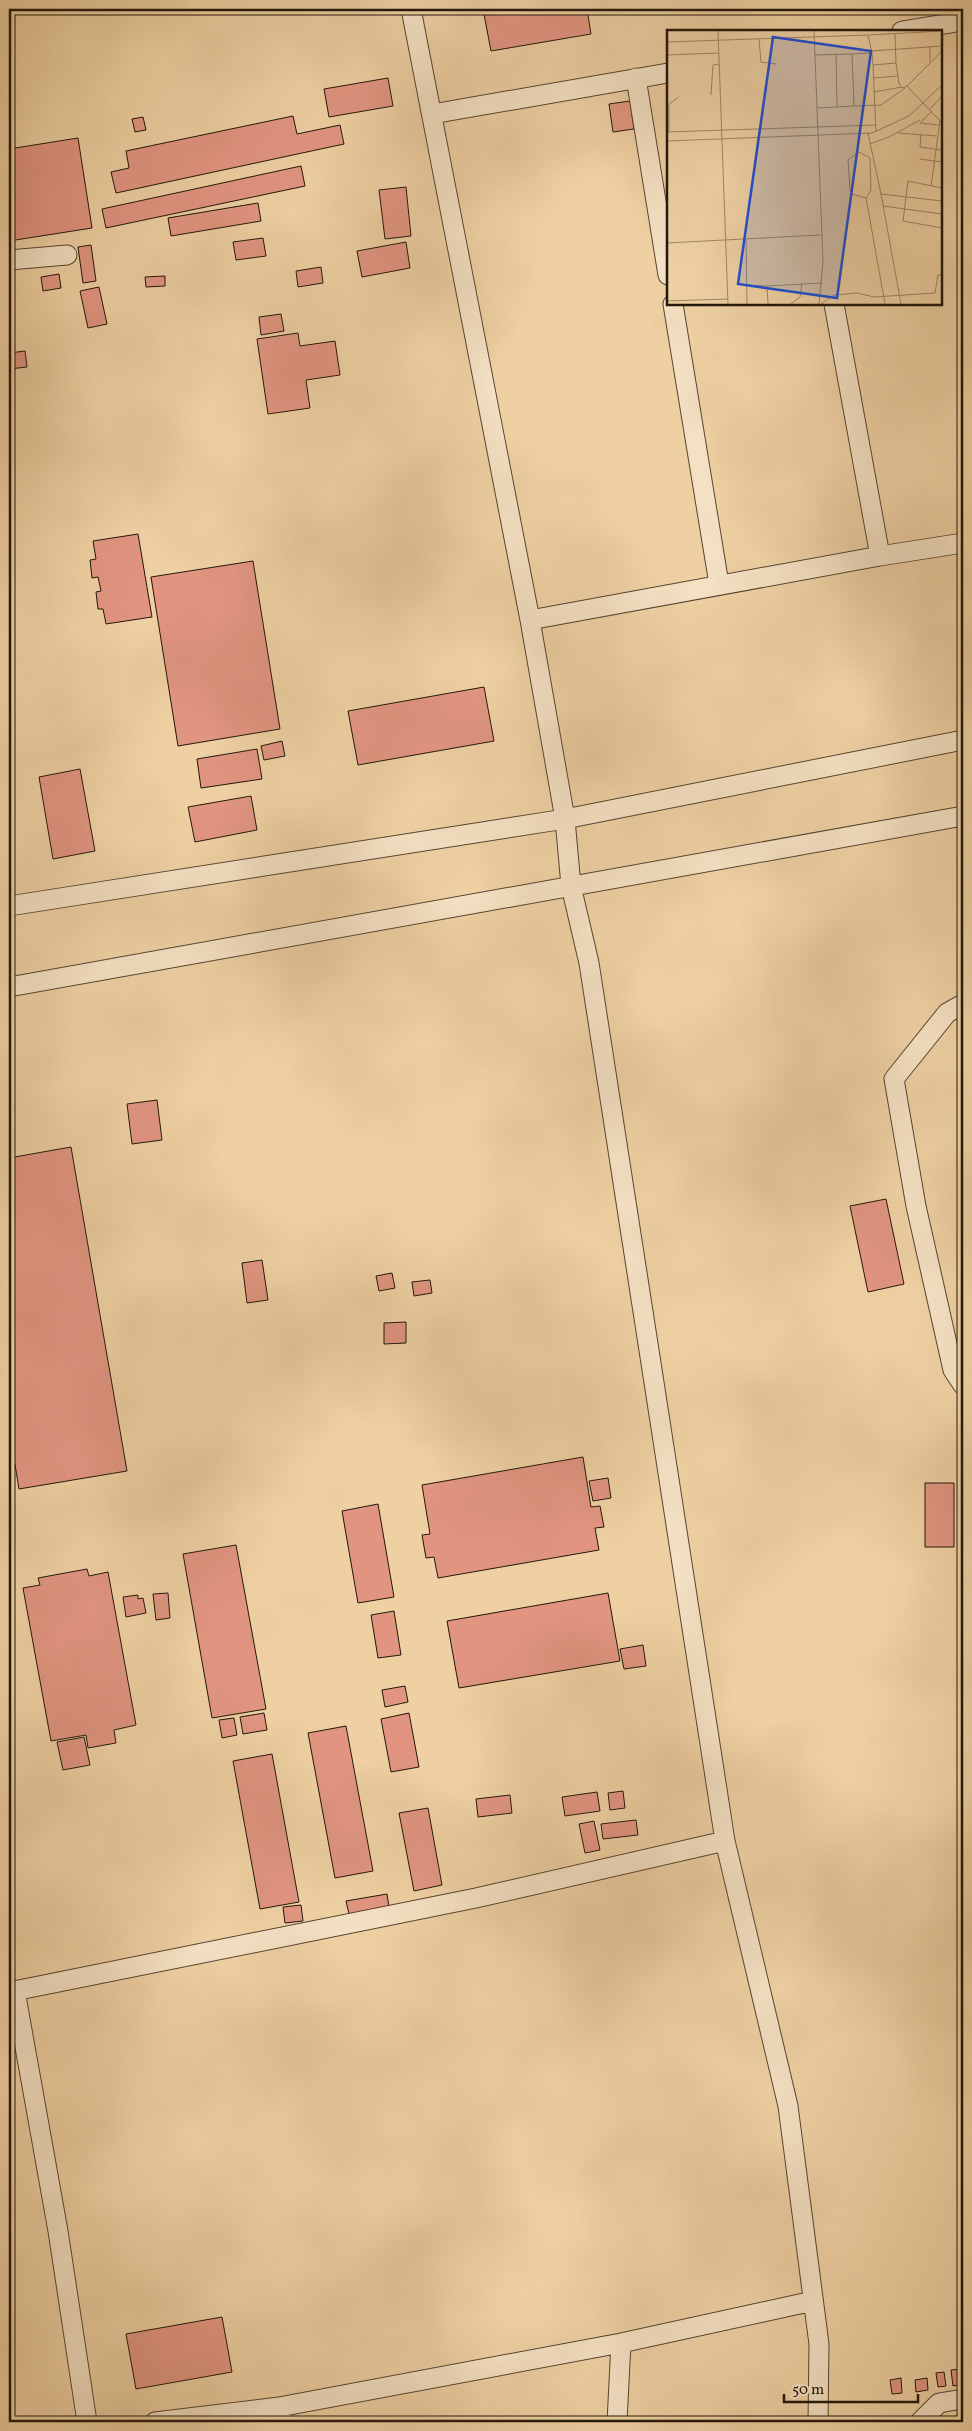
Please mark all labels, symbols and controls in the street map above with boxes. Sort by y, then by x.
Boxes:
inset map [667,30,942,305]
scale bar [784,2371,918,2403]
text: 50 m [792,2380,824,2401]

